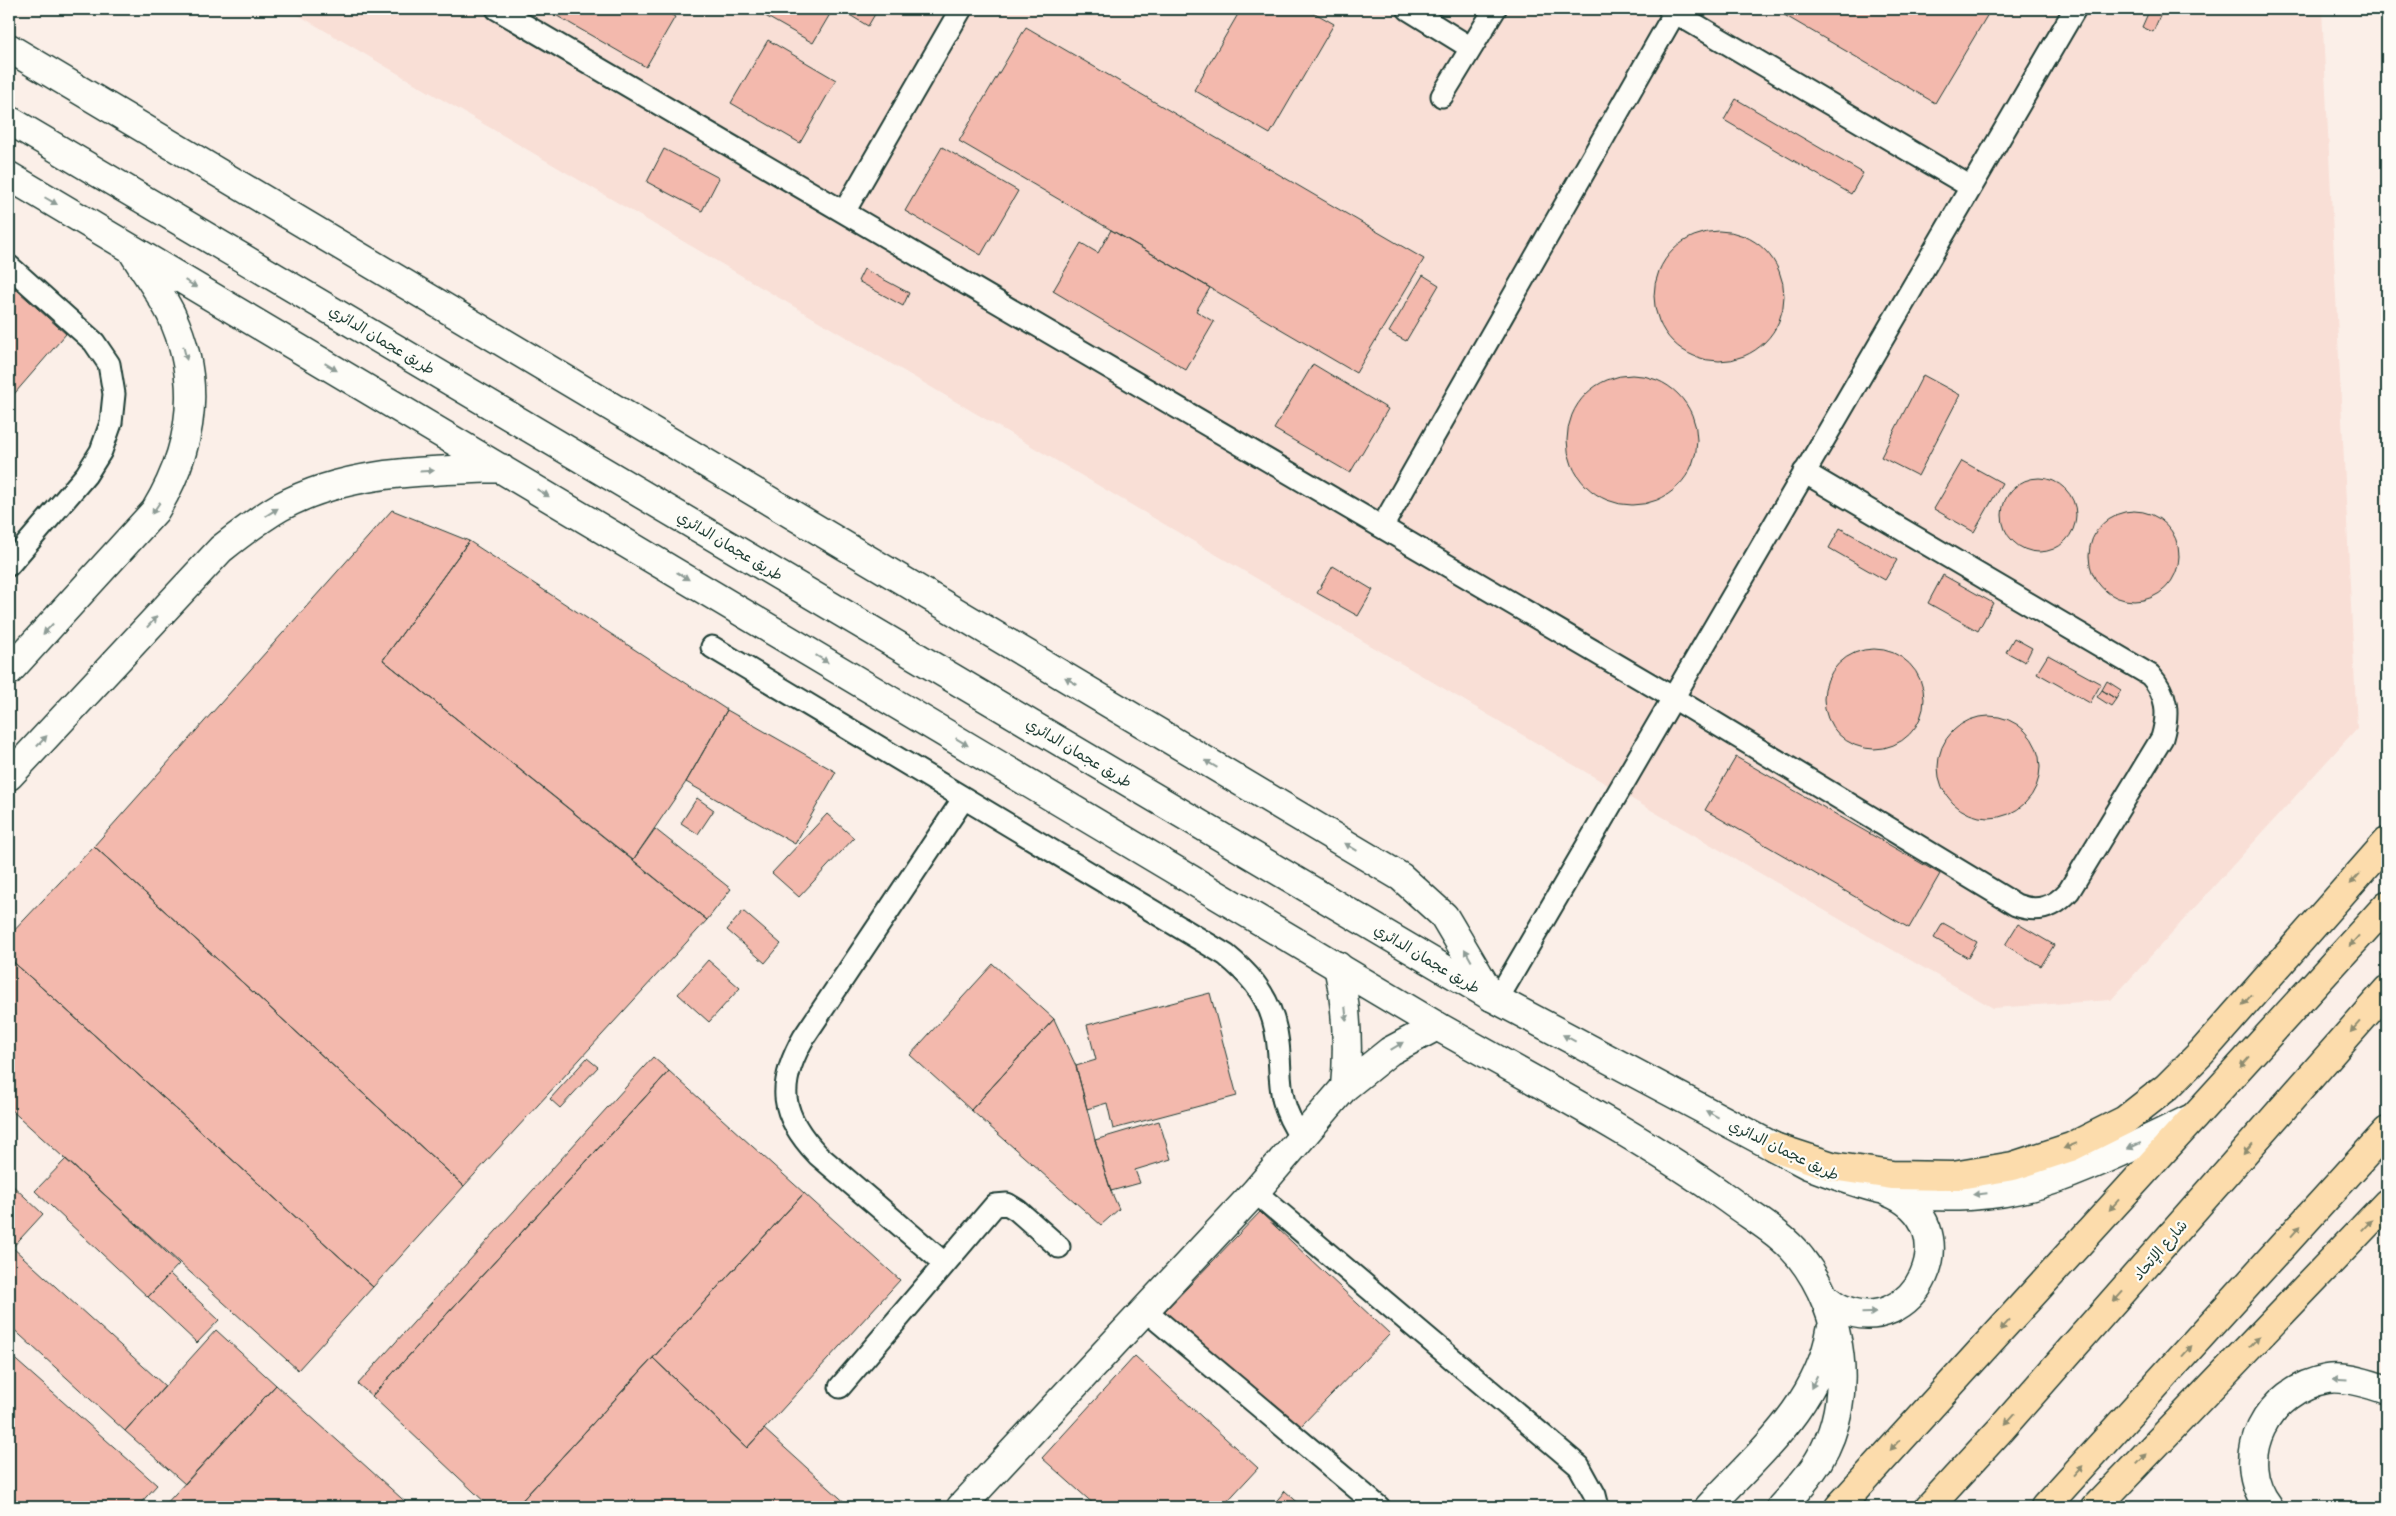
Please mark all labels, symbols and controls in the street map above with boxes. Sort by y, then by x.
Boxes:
one-way arrow [44,197,57,206]
one-way arrow [184,279,197,288]
street label: طريق عجمان الدائري [325,301,439,380]
one-way arrow [181,346,189,361]
one-way arrow [324,362,337,371]
one-way arrow [419,467,435,475]
one-way arrow [537,488,550,497]
one-way arrow [151,501,161,515]
street label: طريق عجمان الدائري [673,507,787,586]
one-way arrow [265,508,278,517]
one-way arrow [676,571,689,580]
one-way arrow [146,616,158,628]
one-way arrow [42,622,54,634]
one-way arrow [816,655,829,664]
one-way arrow [1065,676,1078,685]
street label: طريق عجمان الدائري [1022,714,1136,793]
one-way arrow [36,735,48,747]
one-way arrow [955,738,969,747]
one-way arrow [1204,760,1217,769]
one-way arrow [1344,843,1357,852]
one-way arrow [2349,872,2361,884]
street label: طريق عجمان الدائري [1370,920,1484,999]
one-way arrow [2349,935,2360,948]
one-way arrow [1464,948,1473,962]
one-way arrow [2241,994,2253,1006]
one-way arrow [1342,1006,1350,1022]
one-way arrow [2349,1020,2361,1032]
one-way arrow [1561,1034,1576,1042]
one-way arrow [1391,1042,1404,1051]
one-way arrow [2239,1055,2251,1067]
one-way arrow [1705,1110,1720,1118]
street label: طريق عجمان الدائري [1725,1115,1842,1186]
one-way arrow [2127,1142,2141,1150]
one-way arrow [2063,1143,2077,1151]
one-way arrow [2243,1143,2254,1155]
one-way arrow [1972,1190,1988,1198]
one-way arrow [2108,1199,2120,1211]
street label: شارع الإتحاد [2128,1215,2192,1285]
one-way arrow [2361,1219,2373,1231]
one-way arrow [2291,1224,2302,1237]
one-way arrow [2112,1291,2124,1303]
one-way arrow [1861,1309,1877,1317]
one-way arrow [1999,1319,2011,1331]
one-way arrow [2248,1336,2260,1348]
one-way arrow [2181,1346,2193,1358]
one-way arrow [1810,1375,1818,1389]
one-way arrow [2332,1375,2348,1383]
one-way arrow [2005,1413,2016,1426]
one-way arrow [1889,1439,1901,1451]
one-way arrow [2136,1454,2148,1466]
one-way arrow [2072,1466,2084,1478]

